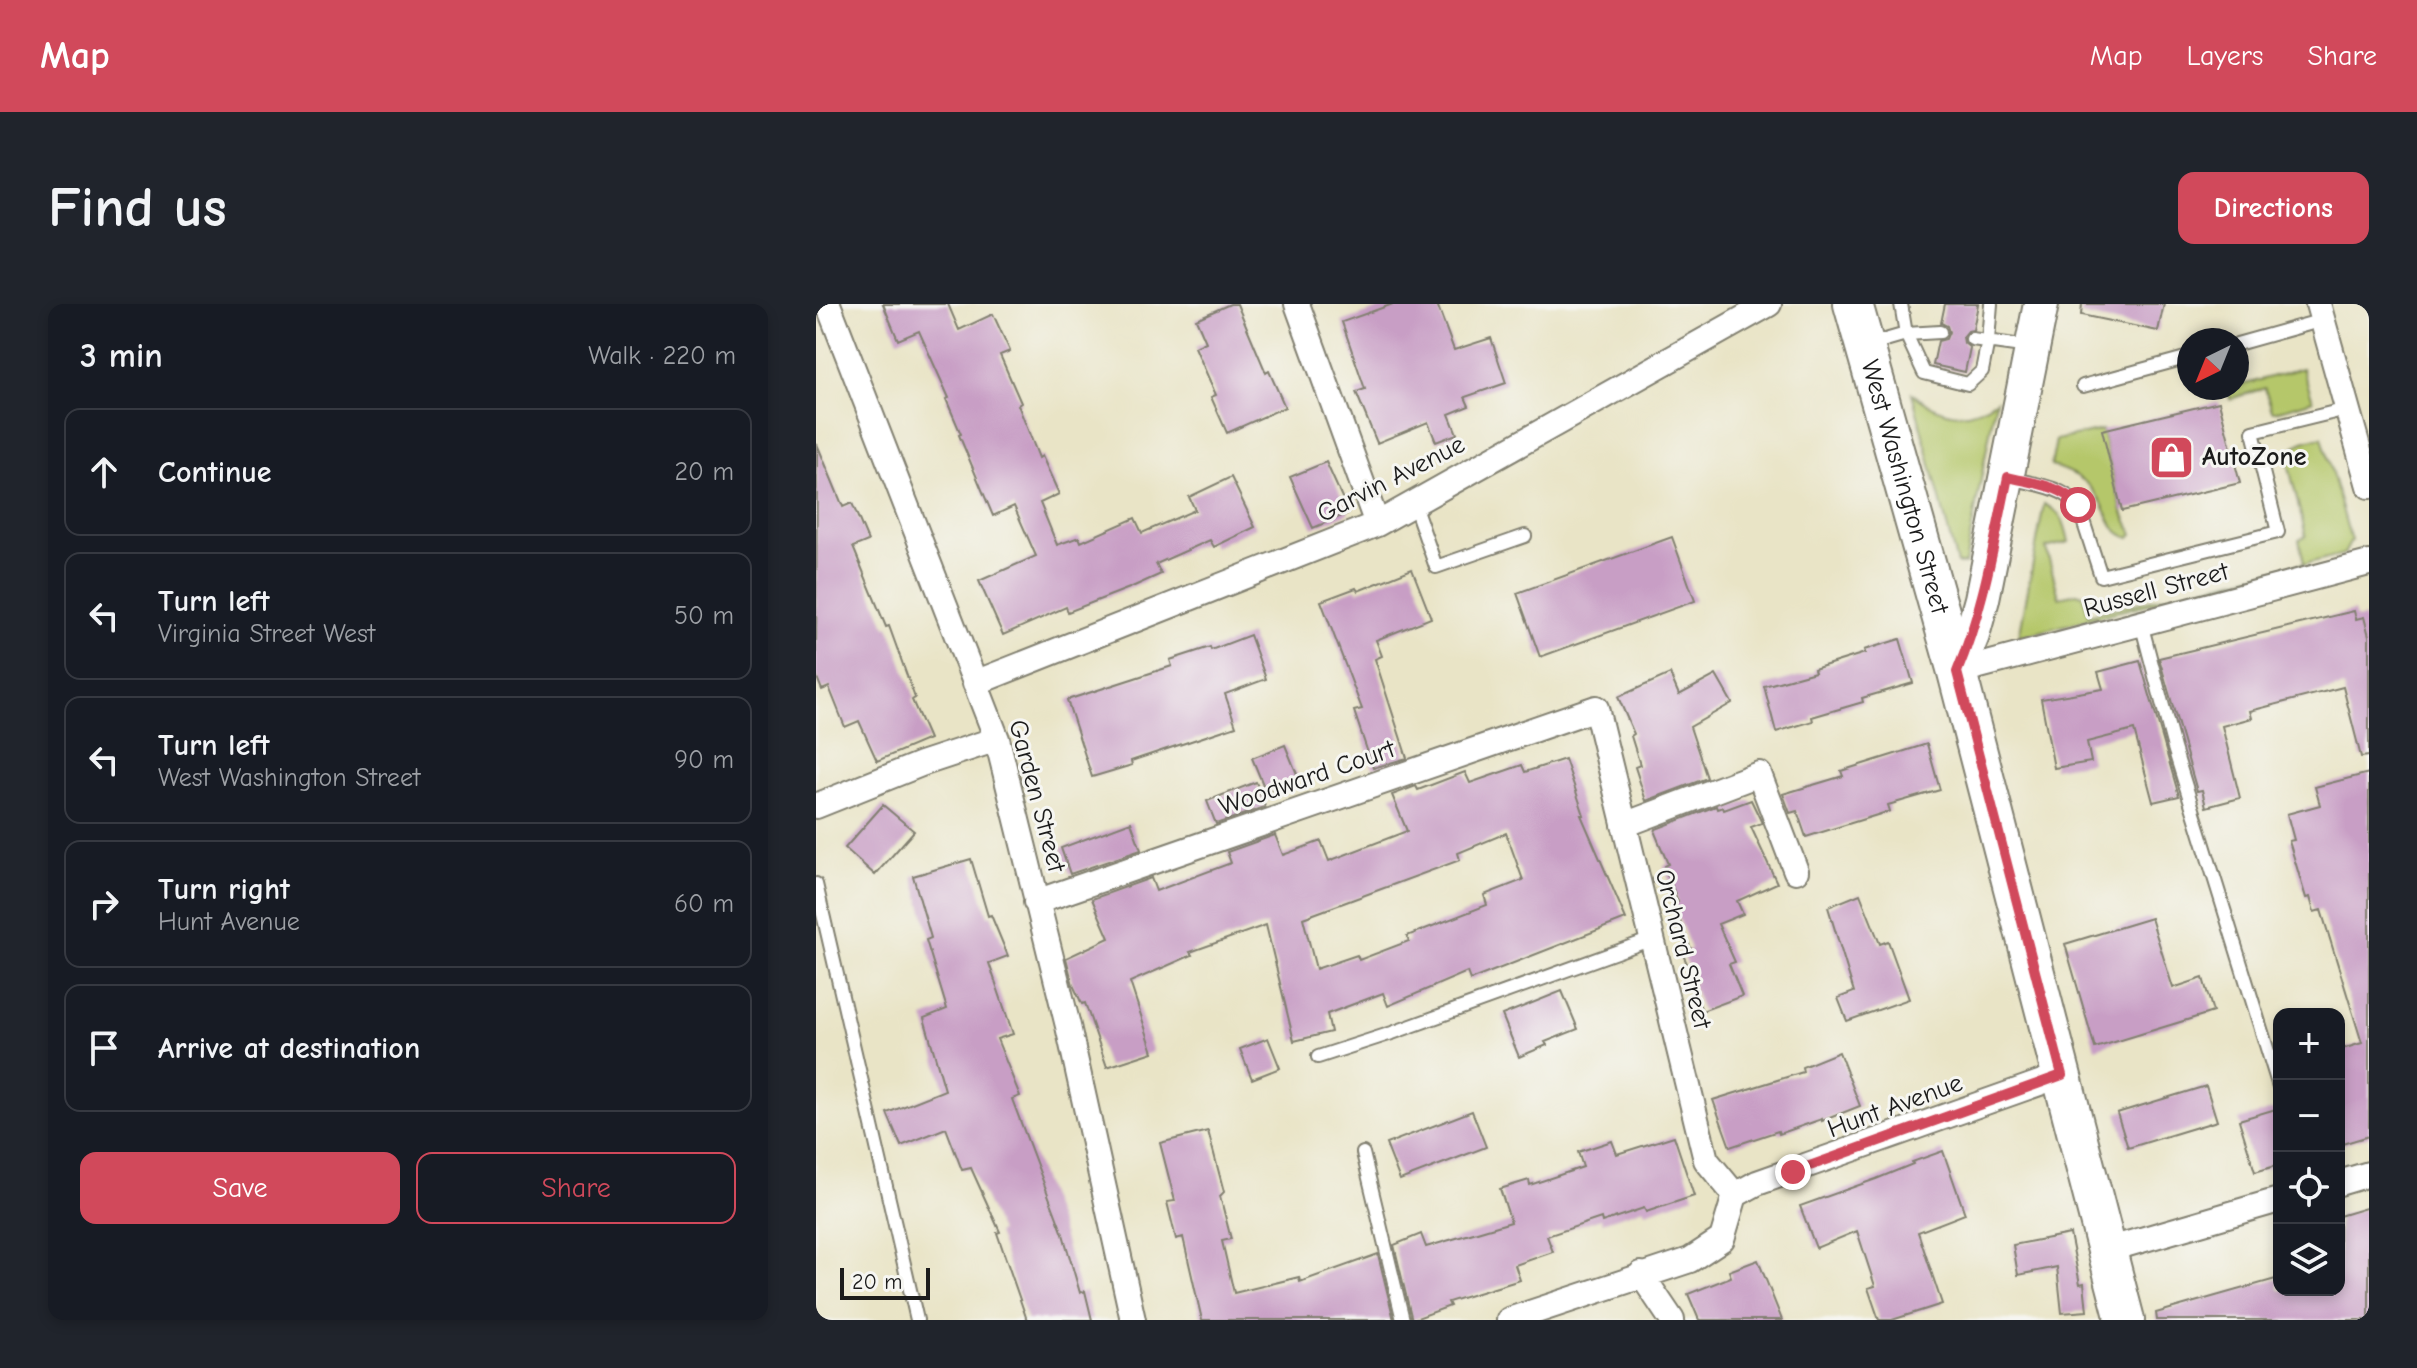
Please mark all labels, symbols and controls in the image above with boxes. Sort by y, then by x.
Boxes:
text: Map [40,34,110,78]
text: Map [2090,40,2143,72]
text: Layers [2187,40,2263,72]
text: Share [2307,40,2377,72]
button: Directions [2178,172,2369,244]
text: Find us [48,176,227,240]
north arrow [2177,328,2249,400]
text: 3 min [80,336,163,376]
text: Walk · 220 m [588,341,736,371]
street label: West Washington Street [1855,356,1955,619]
street label: Garvin Avenue [1312,429,1470,529]
shop icon: AutoZone [2147,433,2195,481]
place label: AutoZone [2202,442,2307,472]
icon: ahead [82,450,126,494]
text: Continue [158,455,272,490]
text: 20 m [674,457,734,487]
route start [2060,487,2096,523]
street label: Russell Street [2080,556,2233,624]
text: Turn left [158,584,270,619]
icon: left [82,594,126,638]
text: 50 m [674,601,734,631]
text: Virginia Street West [158,619,375,649]
street label: Garden Street [1002,717,1072,877]
text: Turn left [158,728,270,763]
street label: Woodward Court [1215,733,1400,822]
icon: left [82,738,126,782]
text: 90 m [674,745,734,775]
text: West Washington Street [158,763,420,793]
street label: Orchard Street [1649,866,1718,1033]
text: Turn right [158,872,290,907]
icon: right [82,882,126,926]
text: 60 m [674,889,734,919]
text: Hunt Avenue [158,907,300,937]
map controls [2273,1008,2345,1296]
button: + [2273,1008,2345,1080]
icon: arrive [82,1026,126,1070]
text: Arrive at destination [158,1031,420,1066]
street label: Hunt Avenue [1823,1068,1967,1144]
button: − [2273,1080,2345,1152]
button: Save [80,1152,400,1224]
button: Share [416,1152,736,1224]
button: locate [2273,1152,2345,1224]
route end [1775,1154,1811,1190]
button: layers [2273,1224,2345,1296]
scale bar [840,1264,930,1300]
text: 20 m [852,1269,902,1295]

